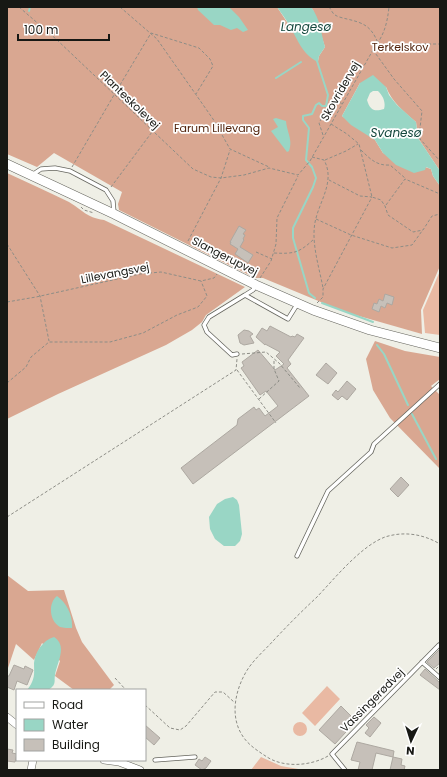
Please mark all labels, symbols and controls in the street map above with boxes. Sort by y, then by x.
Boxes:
scale bar [18,16,109,42]
water label: Langesø [281,18,332,35]
text: 100 m [24,21,58,38]
park label: Terkelskov [372,39,429,55]
street label: Skovridervej [317,58,364,124]
street label: Planteskolevej [96,67,164,133]
park label: Farum Lillevang [174,120,260,136]
water label: Svanesø [371,124,422,141]
street label: Slangerupvej [189,232,261,280]
street label: Lillevangsvej [79,258,151,287]
street label: Vassingerødvej [336,664,408,736]
legend [16,689,146,761]
text: Road [52,696,83,713]
text: Water [52,716,89,733]
north arrow [391,721,431,761]
text: Building [52,736,100,753]
text: N [406,743,415,759]

